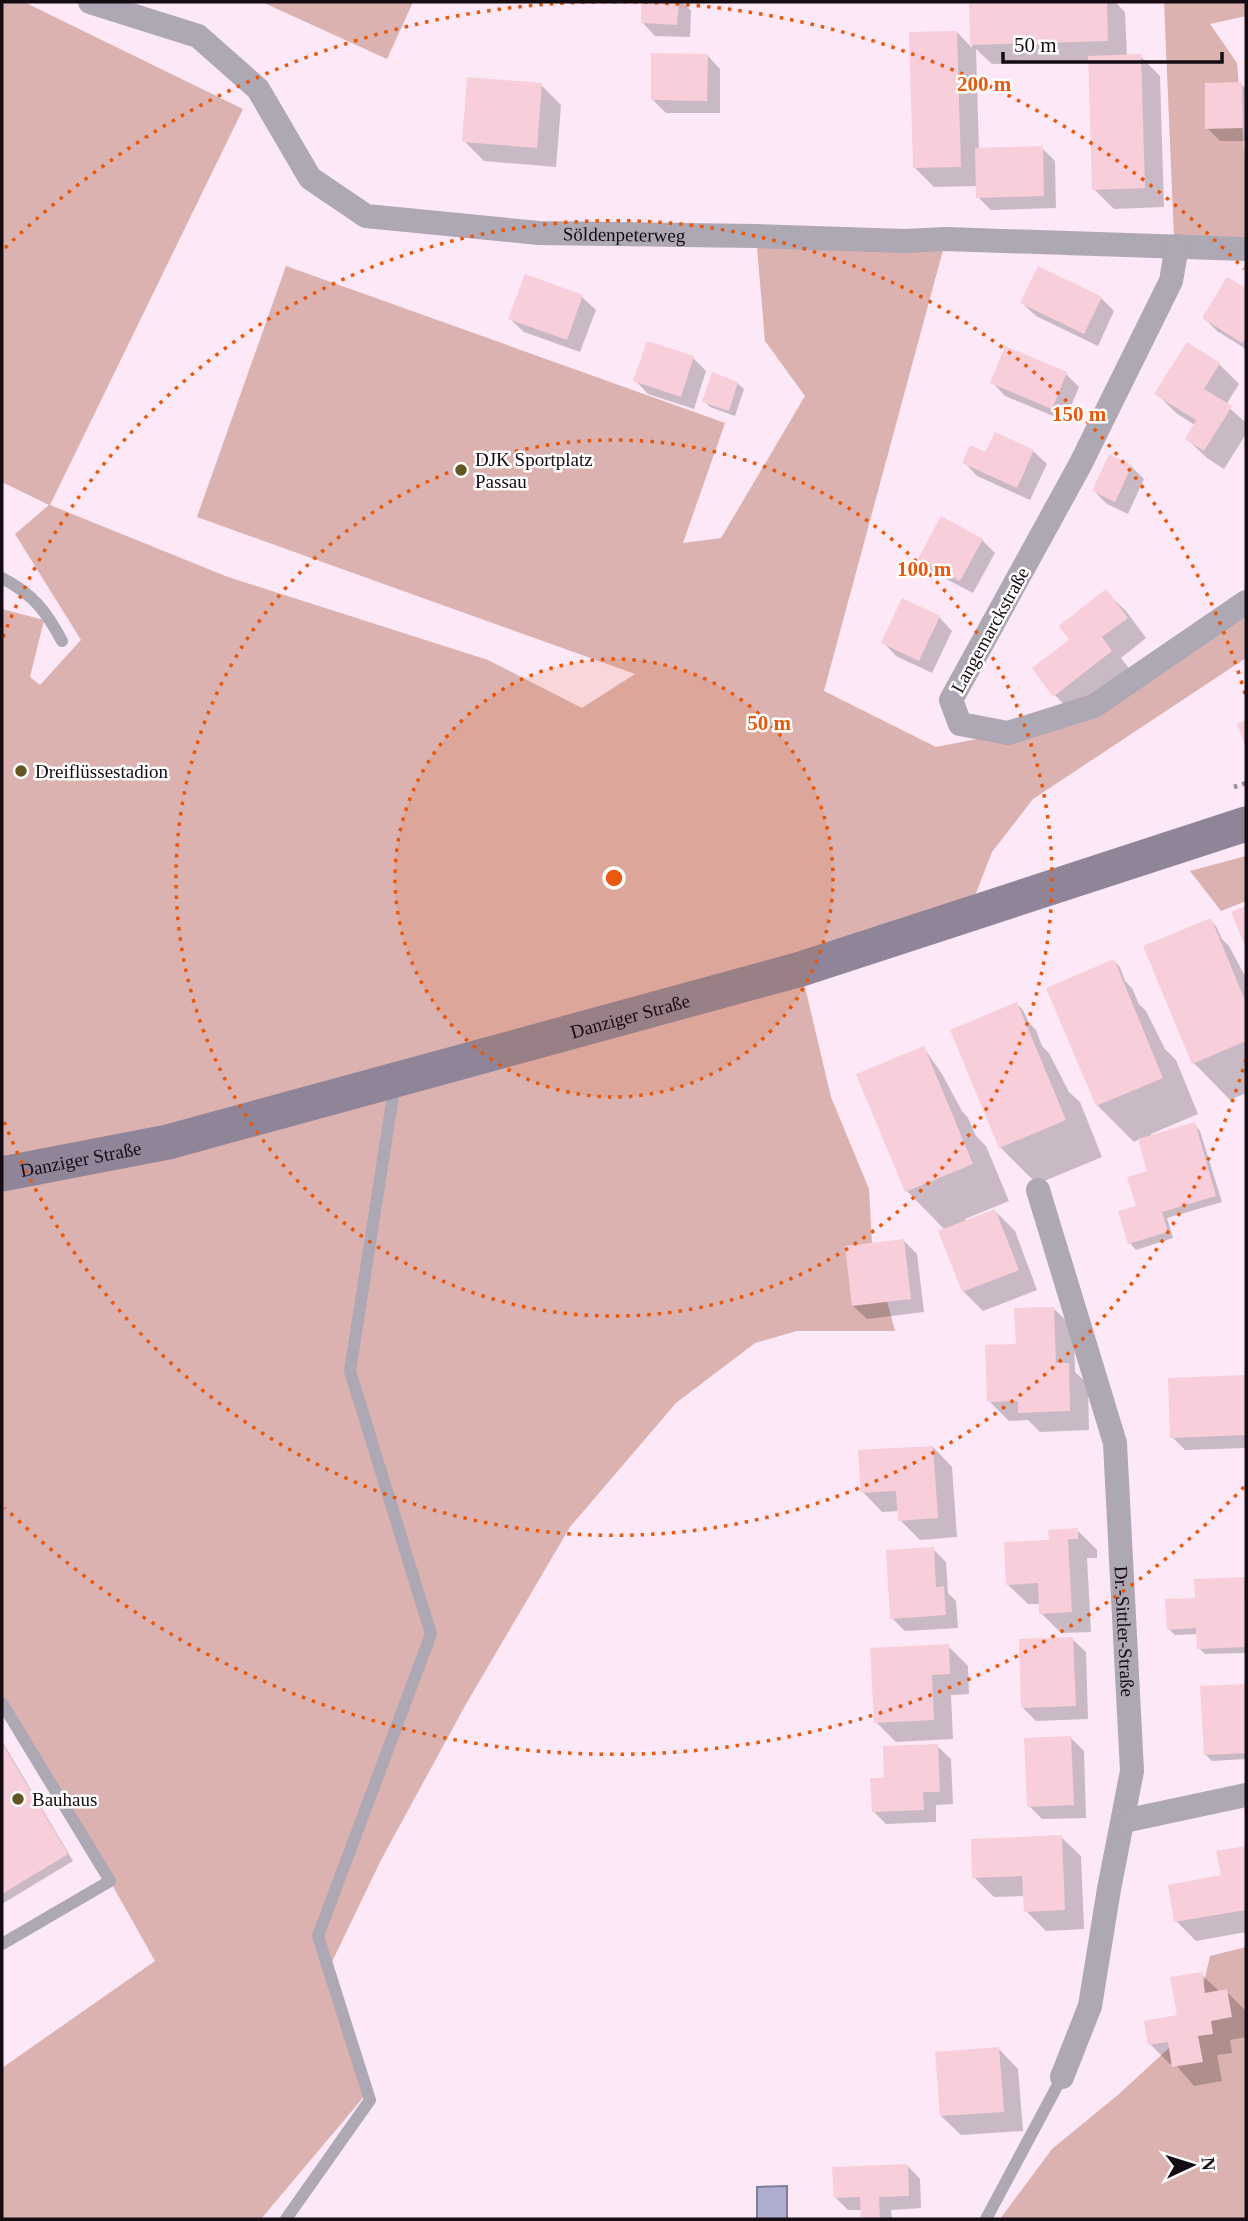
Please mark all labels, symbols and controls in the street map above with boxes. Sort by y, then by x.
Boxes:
scale bar [1003,21,1222,65]
text: 50 m [1014,33,1057,57]
text: 200 m [957,72,1012,96]
street label: Söldenpeterweg [563,223,686,246]
text: 150 m [1052,402,1107,426]
place label: DJK Sportplatz Passau [475,449,593,492]
marker: DJK Sportplatz Passau [453,462,469,478]
text: 100 m [897,557,952,581]
street label: Langemarckstraße [947,564,1033,696]
text: 50 m [747,711,791,735]
place label: Dreiflüssestadion [35,761,168,782]
marker: Dreiflüssestadion [13,763,29,779]
centre of rings [602,866,626,890]
street label: Danziger Straße [568,989,692,1042]
street label: Danziger Straße [18,1137,143,1181]
street label: Dr.-Sittler-Straße [1111,1565,1139,1697]
place label: Bauhaus [32,1789,97,1810]
marker: Bauhaus [10,1791,26,1807]
north arrow [1157,2130,1227,2200]
text: N [1198,2156,1219,2172]

